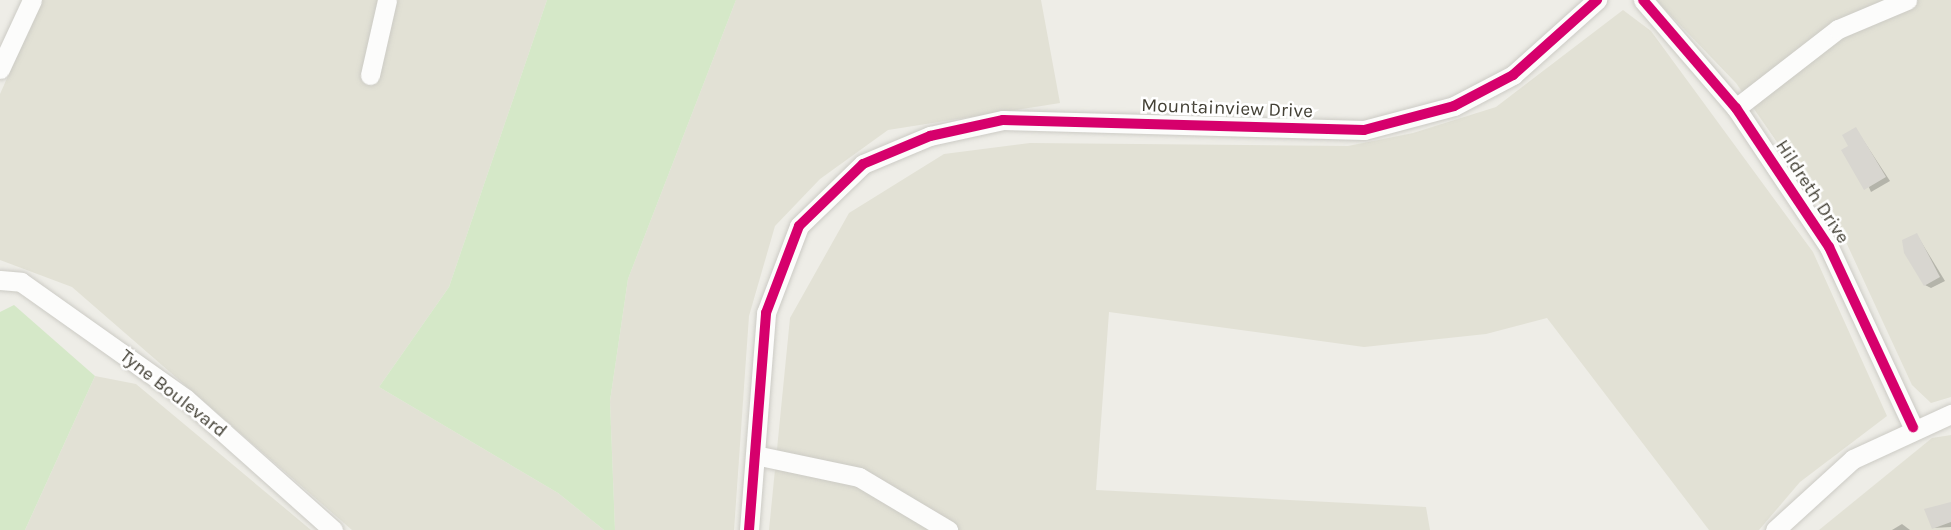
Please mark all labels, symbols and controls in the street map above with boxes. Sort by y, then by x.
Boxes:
street label: Mountainview Drive [1141,95,1313,123]
street label: Hildreth Drive [1770,136,1854,248]
street label: Tyne Boulevard [115,345,231,443]

